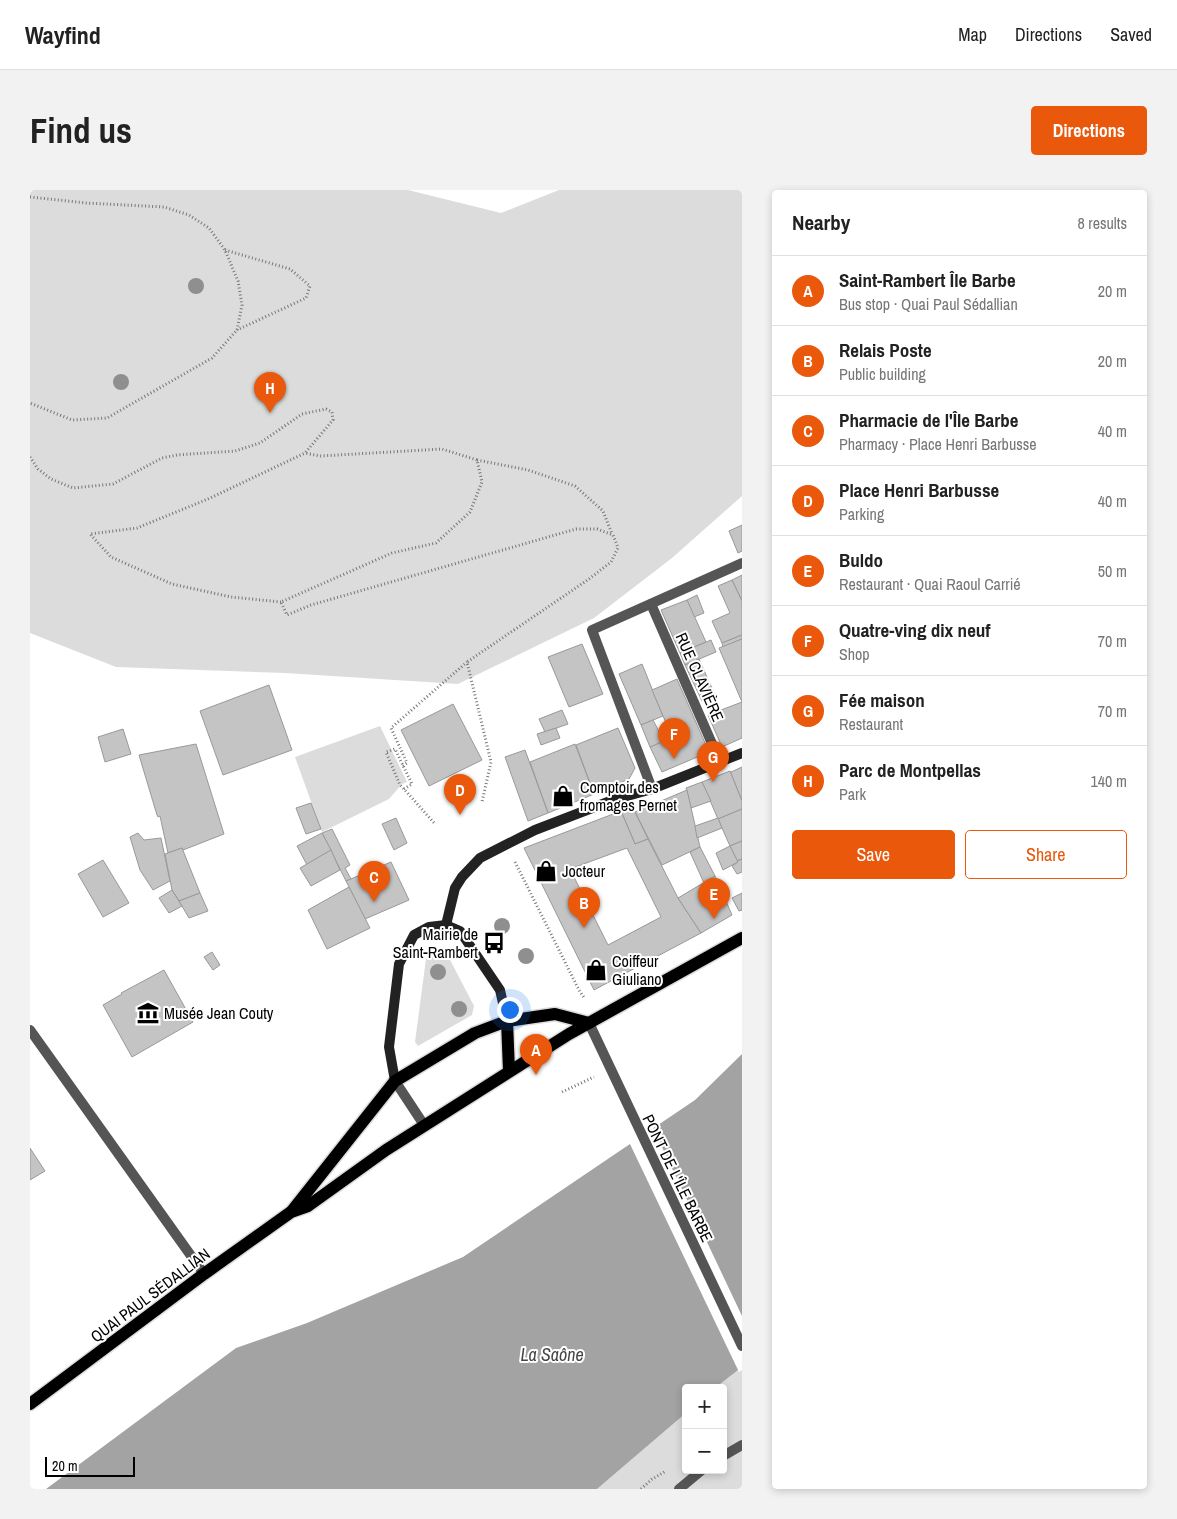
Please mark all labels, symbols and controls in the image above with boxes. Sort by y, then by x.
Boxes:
text: Wayfind [25,19,101,51]
text: Map [958,22,987,47]
text: Directions [1015,22,1082,47]
text: Saved [1110,22,1152,47]
button: Directions [1031,106,1147,155]
text: Find us [30,107,132,154]
text: Nearby [792,208,850,237]
text: 8 results [1077,212,1127,234]
text: Saint-Rambert Île Barbe [839,267,1016,293]
text: A [803,280,813,302]
text: 20 m [1098,280,1127,302]
text: Bus stop · Quai Paul Sédallian [839,293,1018,315]
text: Relais Poste [839,337,932,363]
text: B [803,350,813,372]
text: 20 m [1098,350,1127,372]
text: Public building [839,363,926,385]
pin: H [254,372,286,413]
text: Pharmacie de l'Île Barbe [839,407,1019,433]
text: C [803,420,813,442]
text: 40 m [1098,420,1127,442]
text: Pharmacy · Place Henri Barbusse [839,433,1037,455]
text: Place Henri Barbusse [839,477,999,503]
text: D [803,490,813,512]
text: 40 m [1098,490,1127,512]
text: Parking [839,503,884,525]
text: Buldo [839,547,883,573]
text: E [804,560,812,582]
text: 50 m [1098,560,1127,582]
text: Restaurant · Quai Raoul Carrié [839,573,1021,595]
text: Quatre-ving dix neuf [839,617,991,643]
street label: RUE CLAVIÈRE [671,629,729,725]
text: F [804,630,812,652]
text: 70 m [1098,630,1127,652]
text: Shop [839,643,870,665]
text: Fée maison [839,687,925,713]
text: G [803,700,813,722]
text: 70 m [1098,700,1127,722]
text: Restaurant [839,713,903,735]
pin: F [658,718,690,759]
pin: G [697,741,729,782]
text: Parc de Montpellas [839,757,981,783]
text: H [803,770,813,792]
text: 140 m [1091,770,1127,792]
pin: D [444,774,476,815]
place label: Comptoir des fromages Pernet [580,776,677,816]
shop icon: Comptoir des fromages Pernet [550,783,576,809]
text: Park [839,783,866,805]
button: Save [792,830,955,879]
button: Share [965,830,1127,879]
shop icon: Jocteur [533,858,559,884]
place label: Jocteur [562,860,606,882]
pin: C [358,861,390,902]
pin: E [698,878,730,919]
pin: B [568,887,600,928]
place label: Mairie de Saint-Rambert [393,923,478,963]
bus stop icon: Mairie de Saint-Rambert [481,930,507,956]
place label: Coiffeur Giuliano [612,950,662,990]
shop icon: Coiffeur Giuliano [583,957,609,983]
your location [497,997,523,1023]
museum icon: Musée Jean Couty [135,1000,161,1026]
place label: Musée Jean Couty [164,1002,274,1024]
pin: A [520,1034,552,1075]
street label: PONT DE L'ÎLE BARBE [638,1111,718,1245]
street label: QUAI PAUL SÉDALLIAN [86,1243,214,1347]
water label: La Saône [520,1342,584,1367]
map controls [682,1384,727,1474]
button: + [682,1384,727,1429]
button: − [682,1429,727,1474]
scale bar [45,1454,135,1477]
text: 20 m [52,1457,78,1475]

